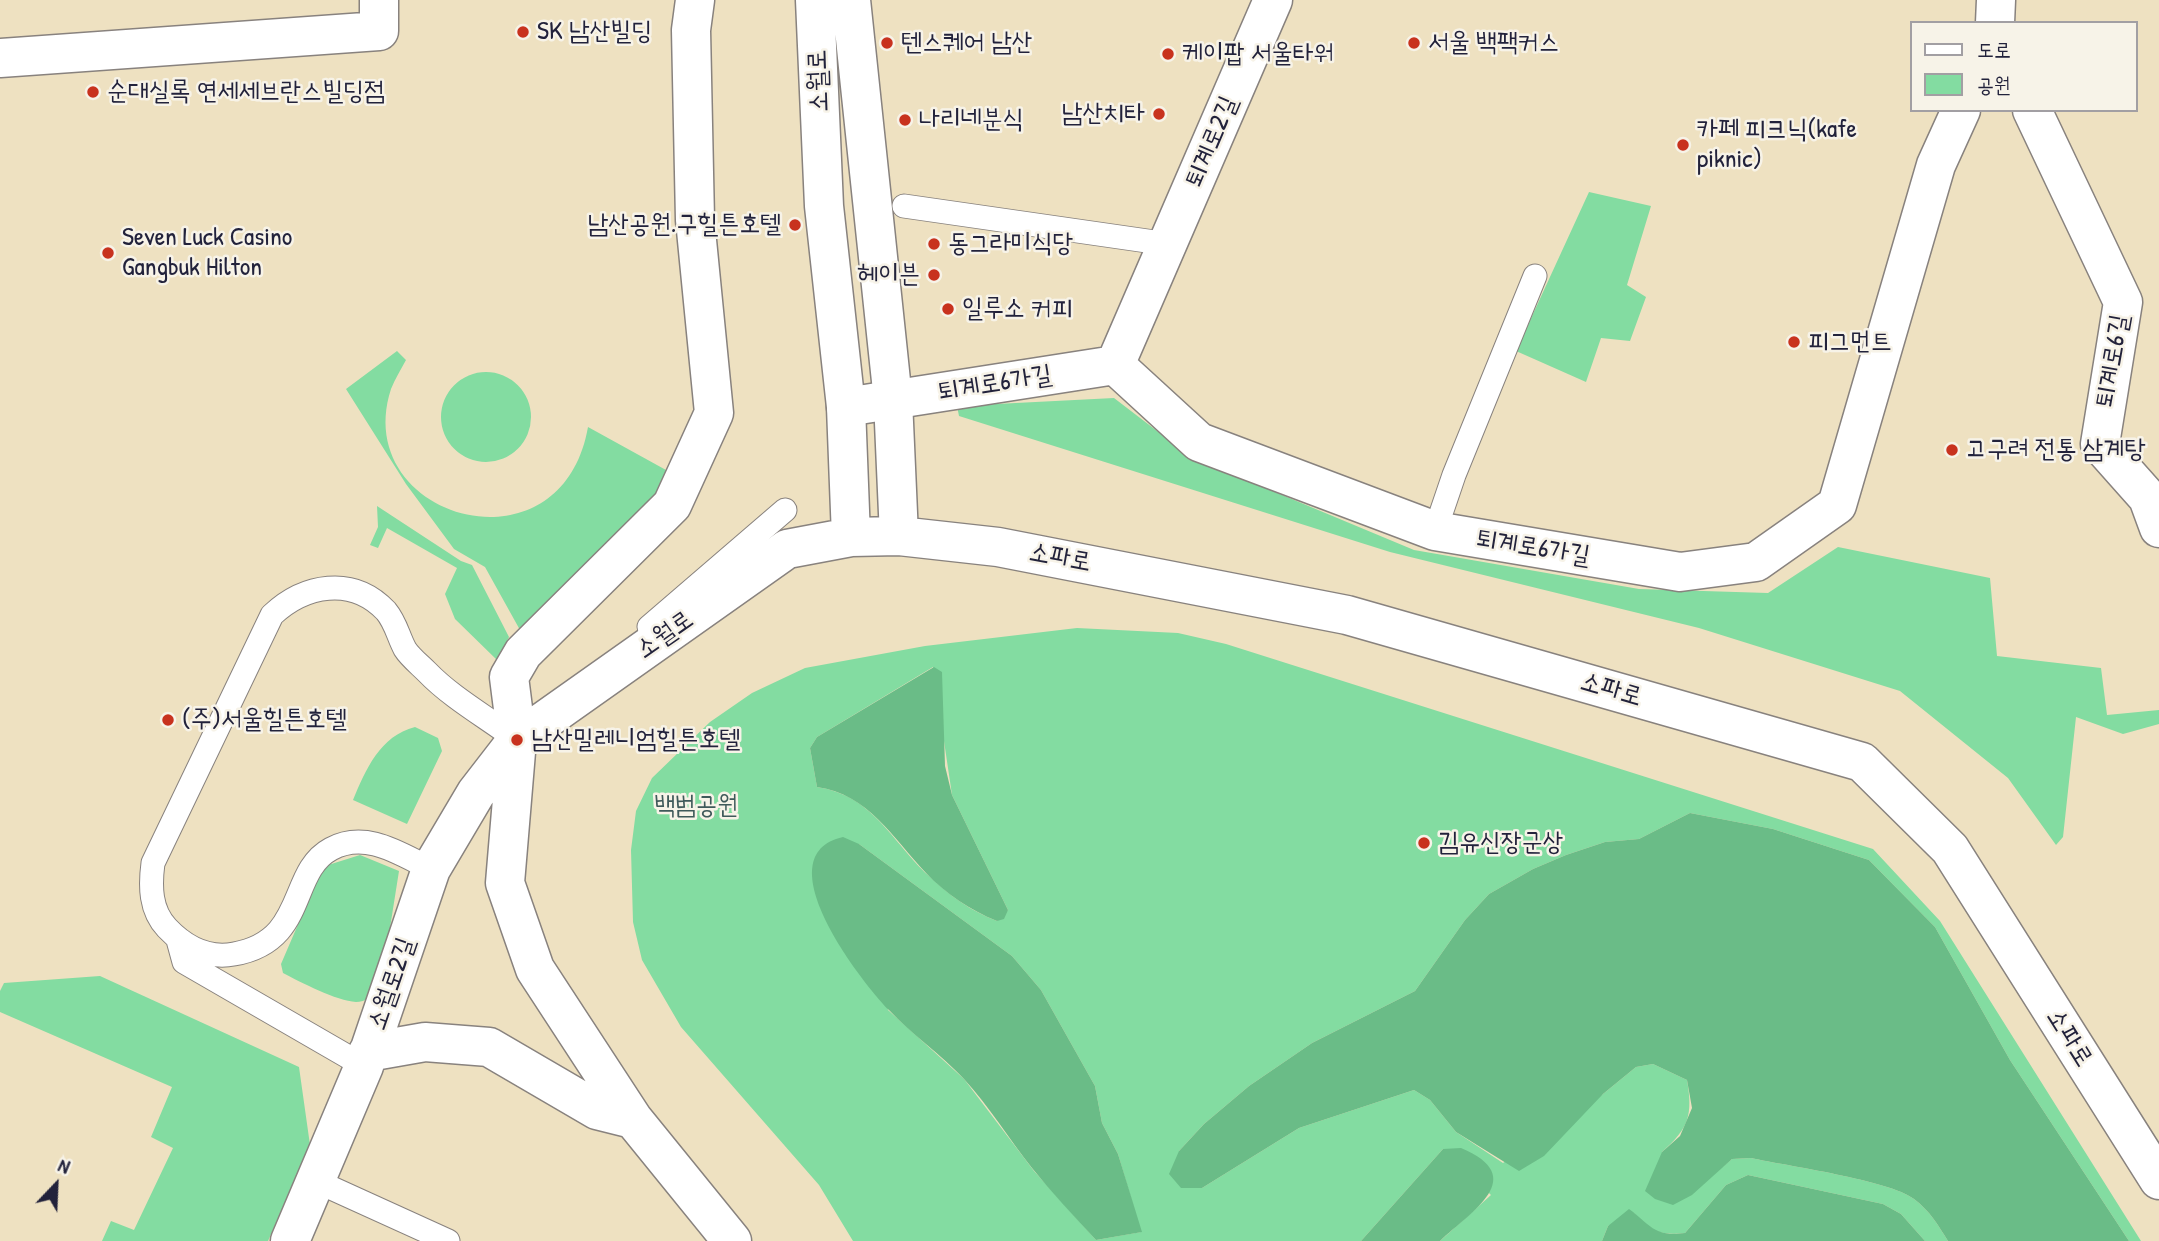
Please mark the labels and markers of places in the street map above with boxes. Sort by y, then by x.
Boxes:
place label: SK 남산빌딩 [537,16,652,48]
marker: SK 남산빌딩 [515,24,531,40]
place label: 텐스퀘어 남산 [901,27,1033,59]
place label: 서울 백팩커스 [1428,27,1560,59]
marker: 텐스퀘어 남산 [879,35,895,51]
marker: 서울 백팩커스 [1406,35,1422,51]
place label: 케이팝 서울타워 [1182,38,1334,70]
marker: 케이팝 서울타워 [1160,46,1176,62]
place label: 순대실록 연세세브란스빌딩점 [107,76,385,108]
marker: 순대실록 연세세브란스빌딩점 [85,84,101,100]
place label: 남산치타 [1061,98,1145,130]
place label: 나리네분식 [919,104,1024,136]
marker: 남산치타 [1151,106,1167,122]
marker: 나리네분식 [897,112,913,128]
place label: 카페 피크닉(kafe piknic) [1697,114,1857,176]
marker: 카페 피크닉(kafe piknic) [1675,137,1691,153]
place label: 남산공원.구힐튼호텔 [587,209,781,241]
marker: 남산공원.구힐튼호텔 [787,217,803,233]
place label: Seven Luck Casino Gangbuk Hilton [122,222,292,284]
place label: 동그라미식당 [948,228,1074,260]
marker: 동그라미식당 [926,236,942,252]
marker: Seven Luck Casino Gangbuk Hilton [100,245,116,261]
place label: 헤이븐 [857,259,920,291]
marker: 헤이븐 [926,267,942,283]
place label: 일루소 커피 [962,293,1073,325]
marker: 일루소 커피 [940,301,956,317]
place label: 피그먼트 [1808,326,1892,358]
marker: 피그먼트 [1786,334,1802,350]
place label: 고구려 전통 삼계탕 [1966,434,2145,466]
marker: 고구려 전통 삼계탕 [1944,442,1960,458]
place label: (주)서울힐튼호텔 [182,704,347,736]
marker: (주)서울힐튼호텔 [160,712,176,728]
place label: 남산밀레니엄힐튼호텔 [531,724,740,756]
marker: 남산밀레니엄힐튼호텔 [509,732,525,748]
place label: 김유신장군상 [1438,827,1564,859]
marker: 김유신장군상 [1416,835,1432,851]

